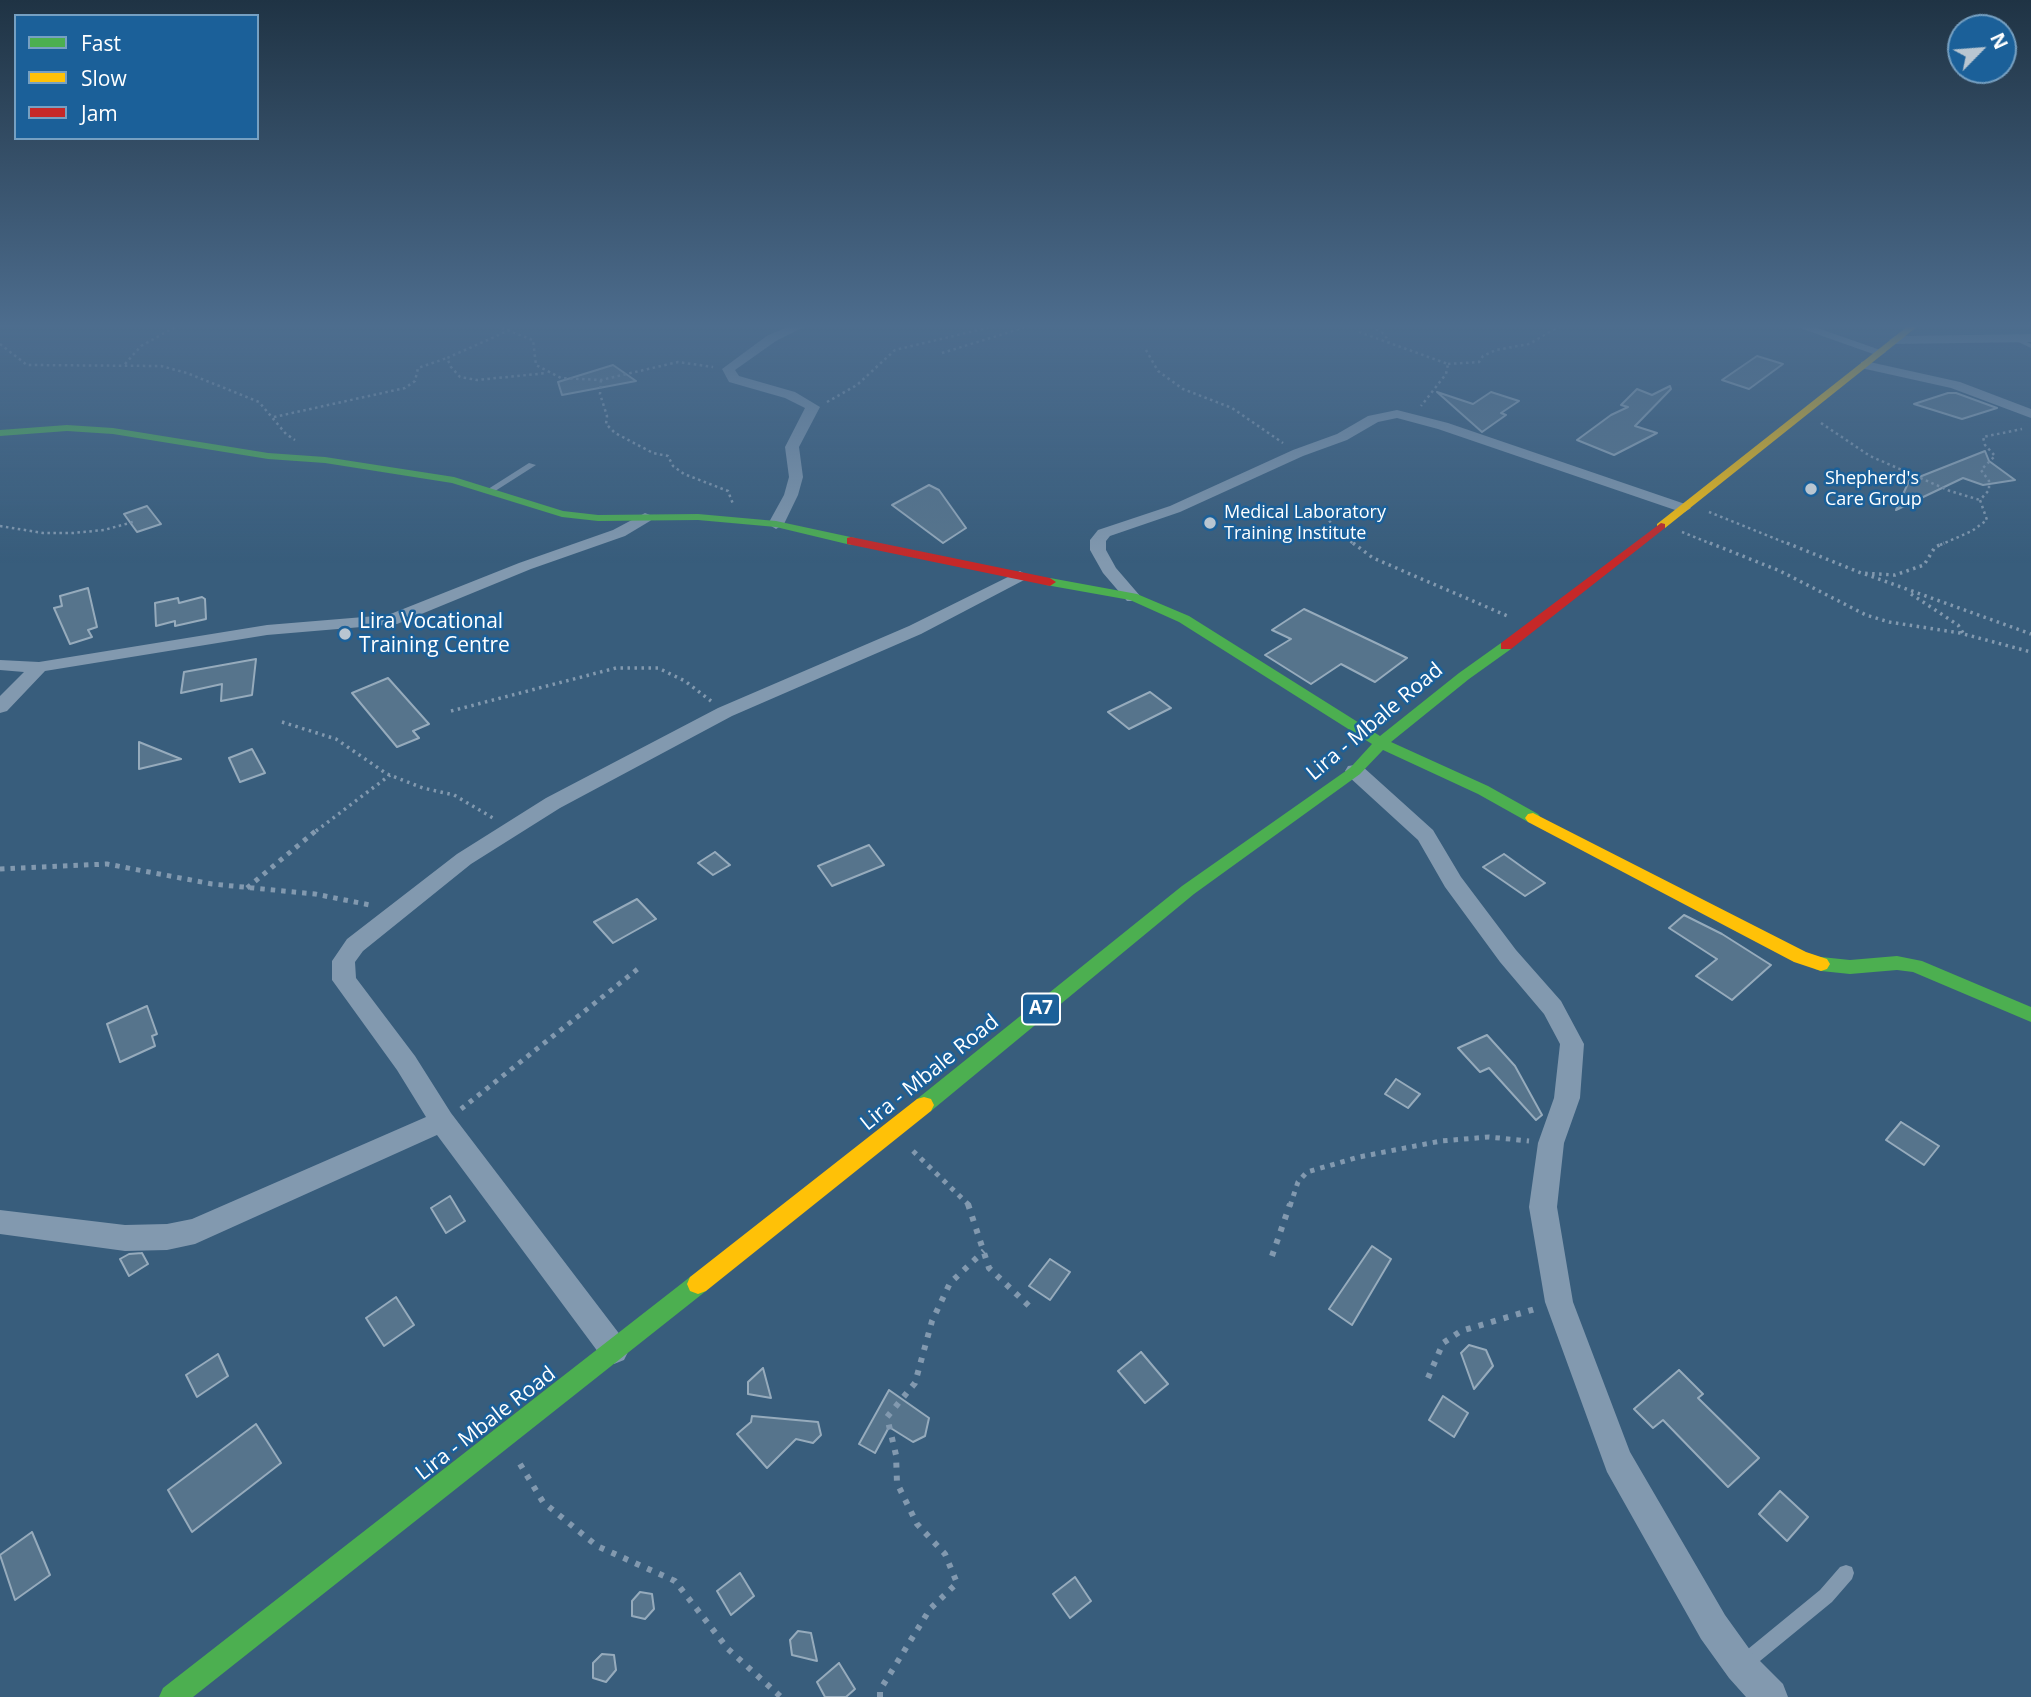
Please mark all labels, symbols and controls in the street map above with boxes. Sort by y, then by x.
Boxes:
legend [14,14,259,140]
north arrow [1947,14,2017,84]
text: N [1984,28,2014,53]
text: Fast [81,29,121,57]
text: Slow [81,64,127,92]
text: Jam [81,99,118,127]
place label: Shepherd's Care Group [1825,468,1922,510]
marker: Shepherd's Care Group [1803,481,1819,497]
place label: Medical Laboratory Training Institute [1224,502,1386,544]
marker: Medical Laboratory Training Institute [1202,515,1218,531]
place label: Lira Vocational Training Centre [359,609,510,659]
marker: Lira Vocational Training Centre [337,626,353,642]
street label: Lira - Mbale Road [1302,658,1448,786]
road number: A7 [1022,993,1060,1024]
street label: Lira - Mbale Road [856,1010,1004,1136]
street label: Lira - Mbale Road [411,1362,561,1486]

